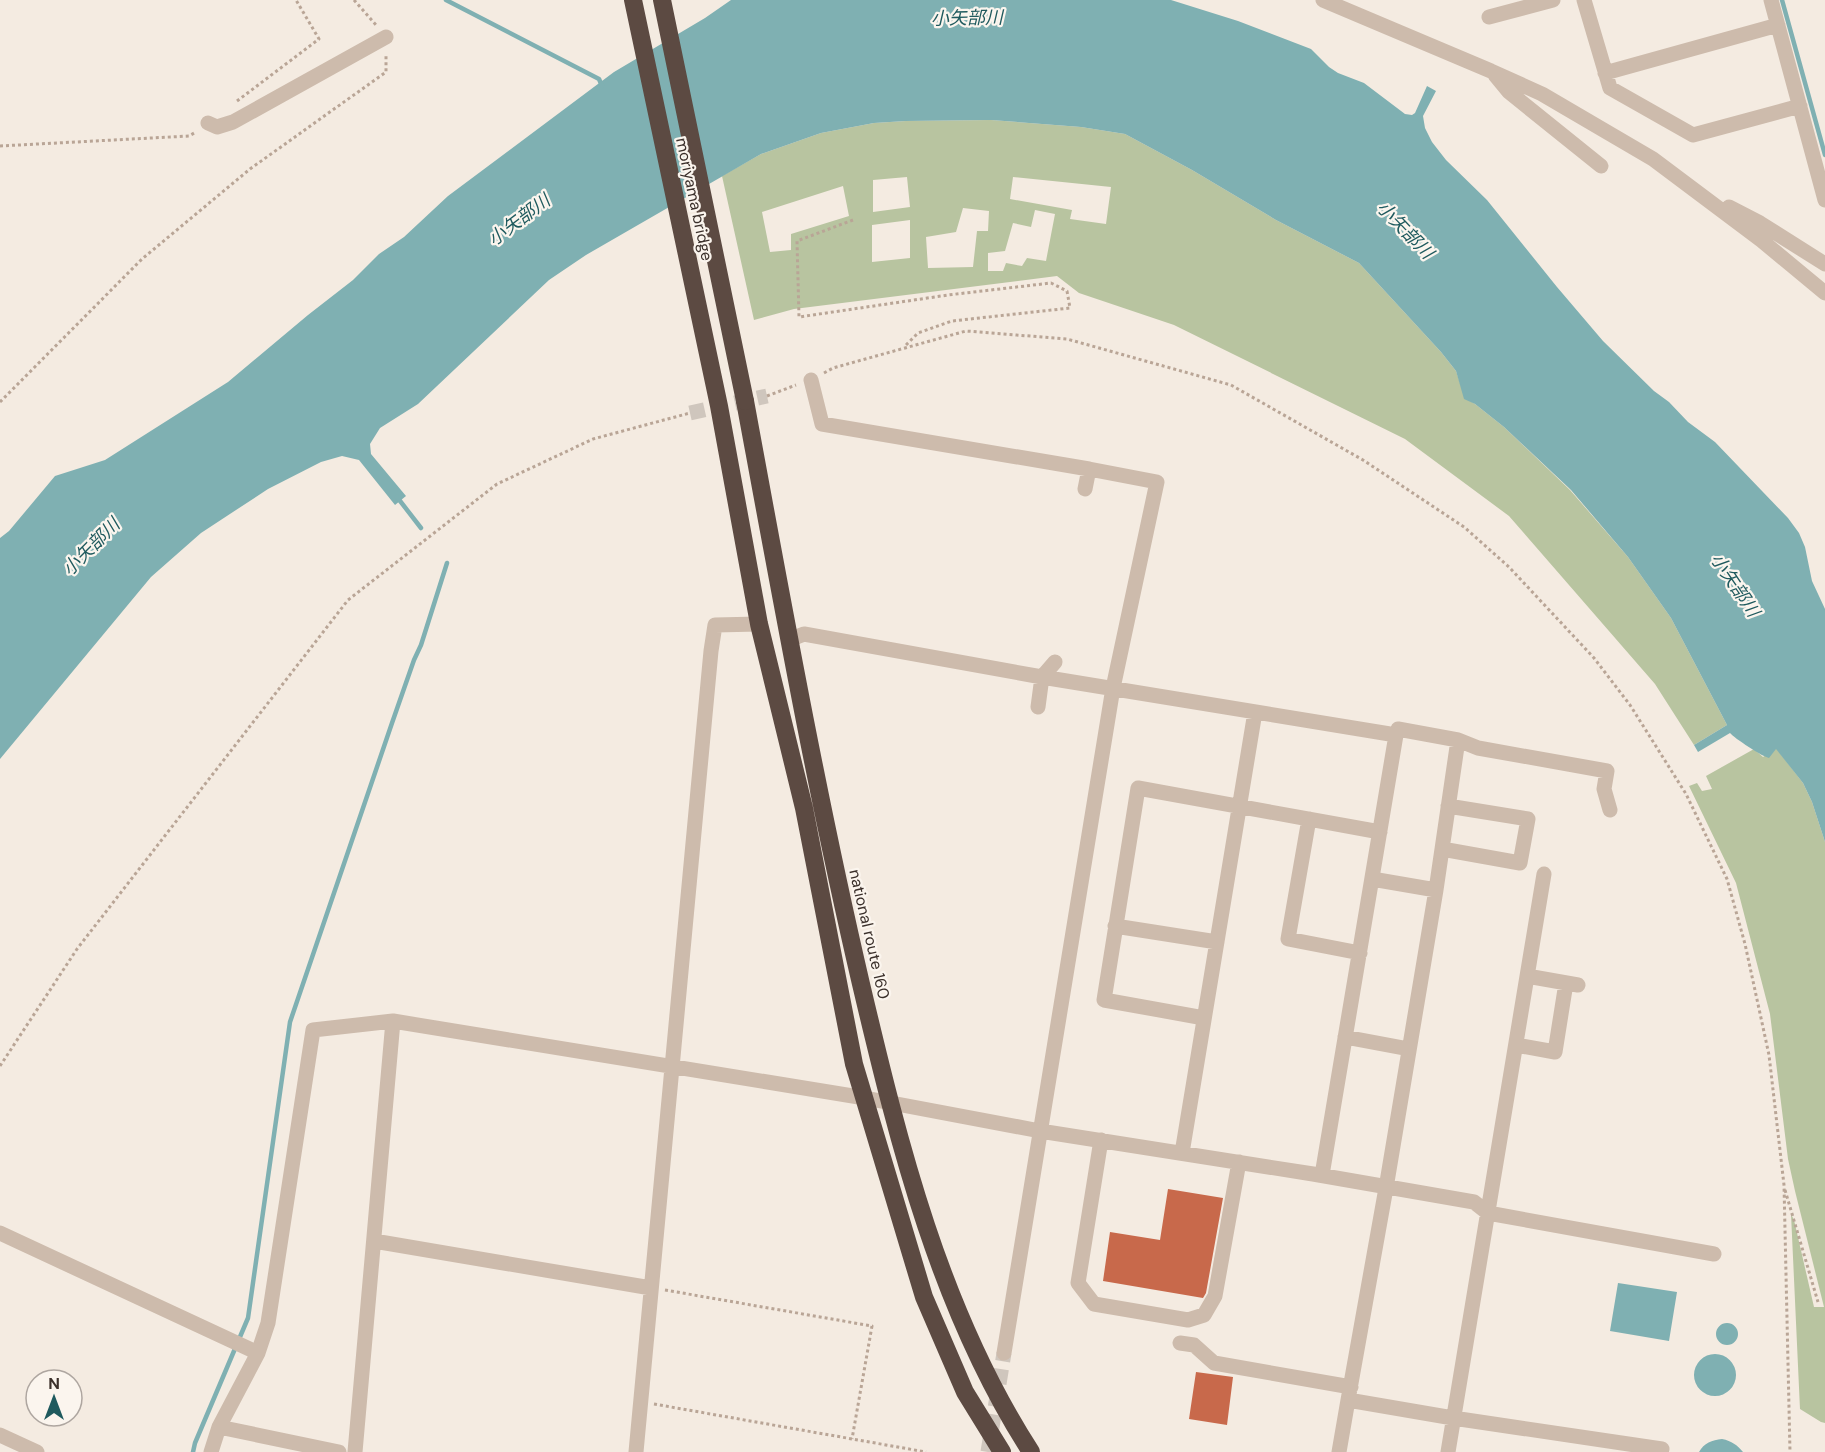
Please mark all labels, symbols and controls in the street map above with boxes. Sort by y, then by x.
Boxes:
water label: 小矢部川 [931,5,1005,31]
street label: moriyama bridge [671,136,718,263]
water label: 小矢部川 [483,188,557,251]
water label: 小矢部川 [1371,196,1440,266]
water label: 小矢部川 [57,512,126,581]
water label: 小矢部川 [1705,548,1766,623]
street label: national route 160 [844,867,895,1001]
north arrow [24,1368,84,1428]
text: N [48,1373,60,1394]

